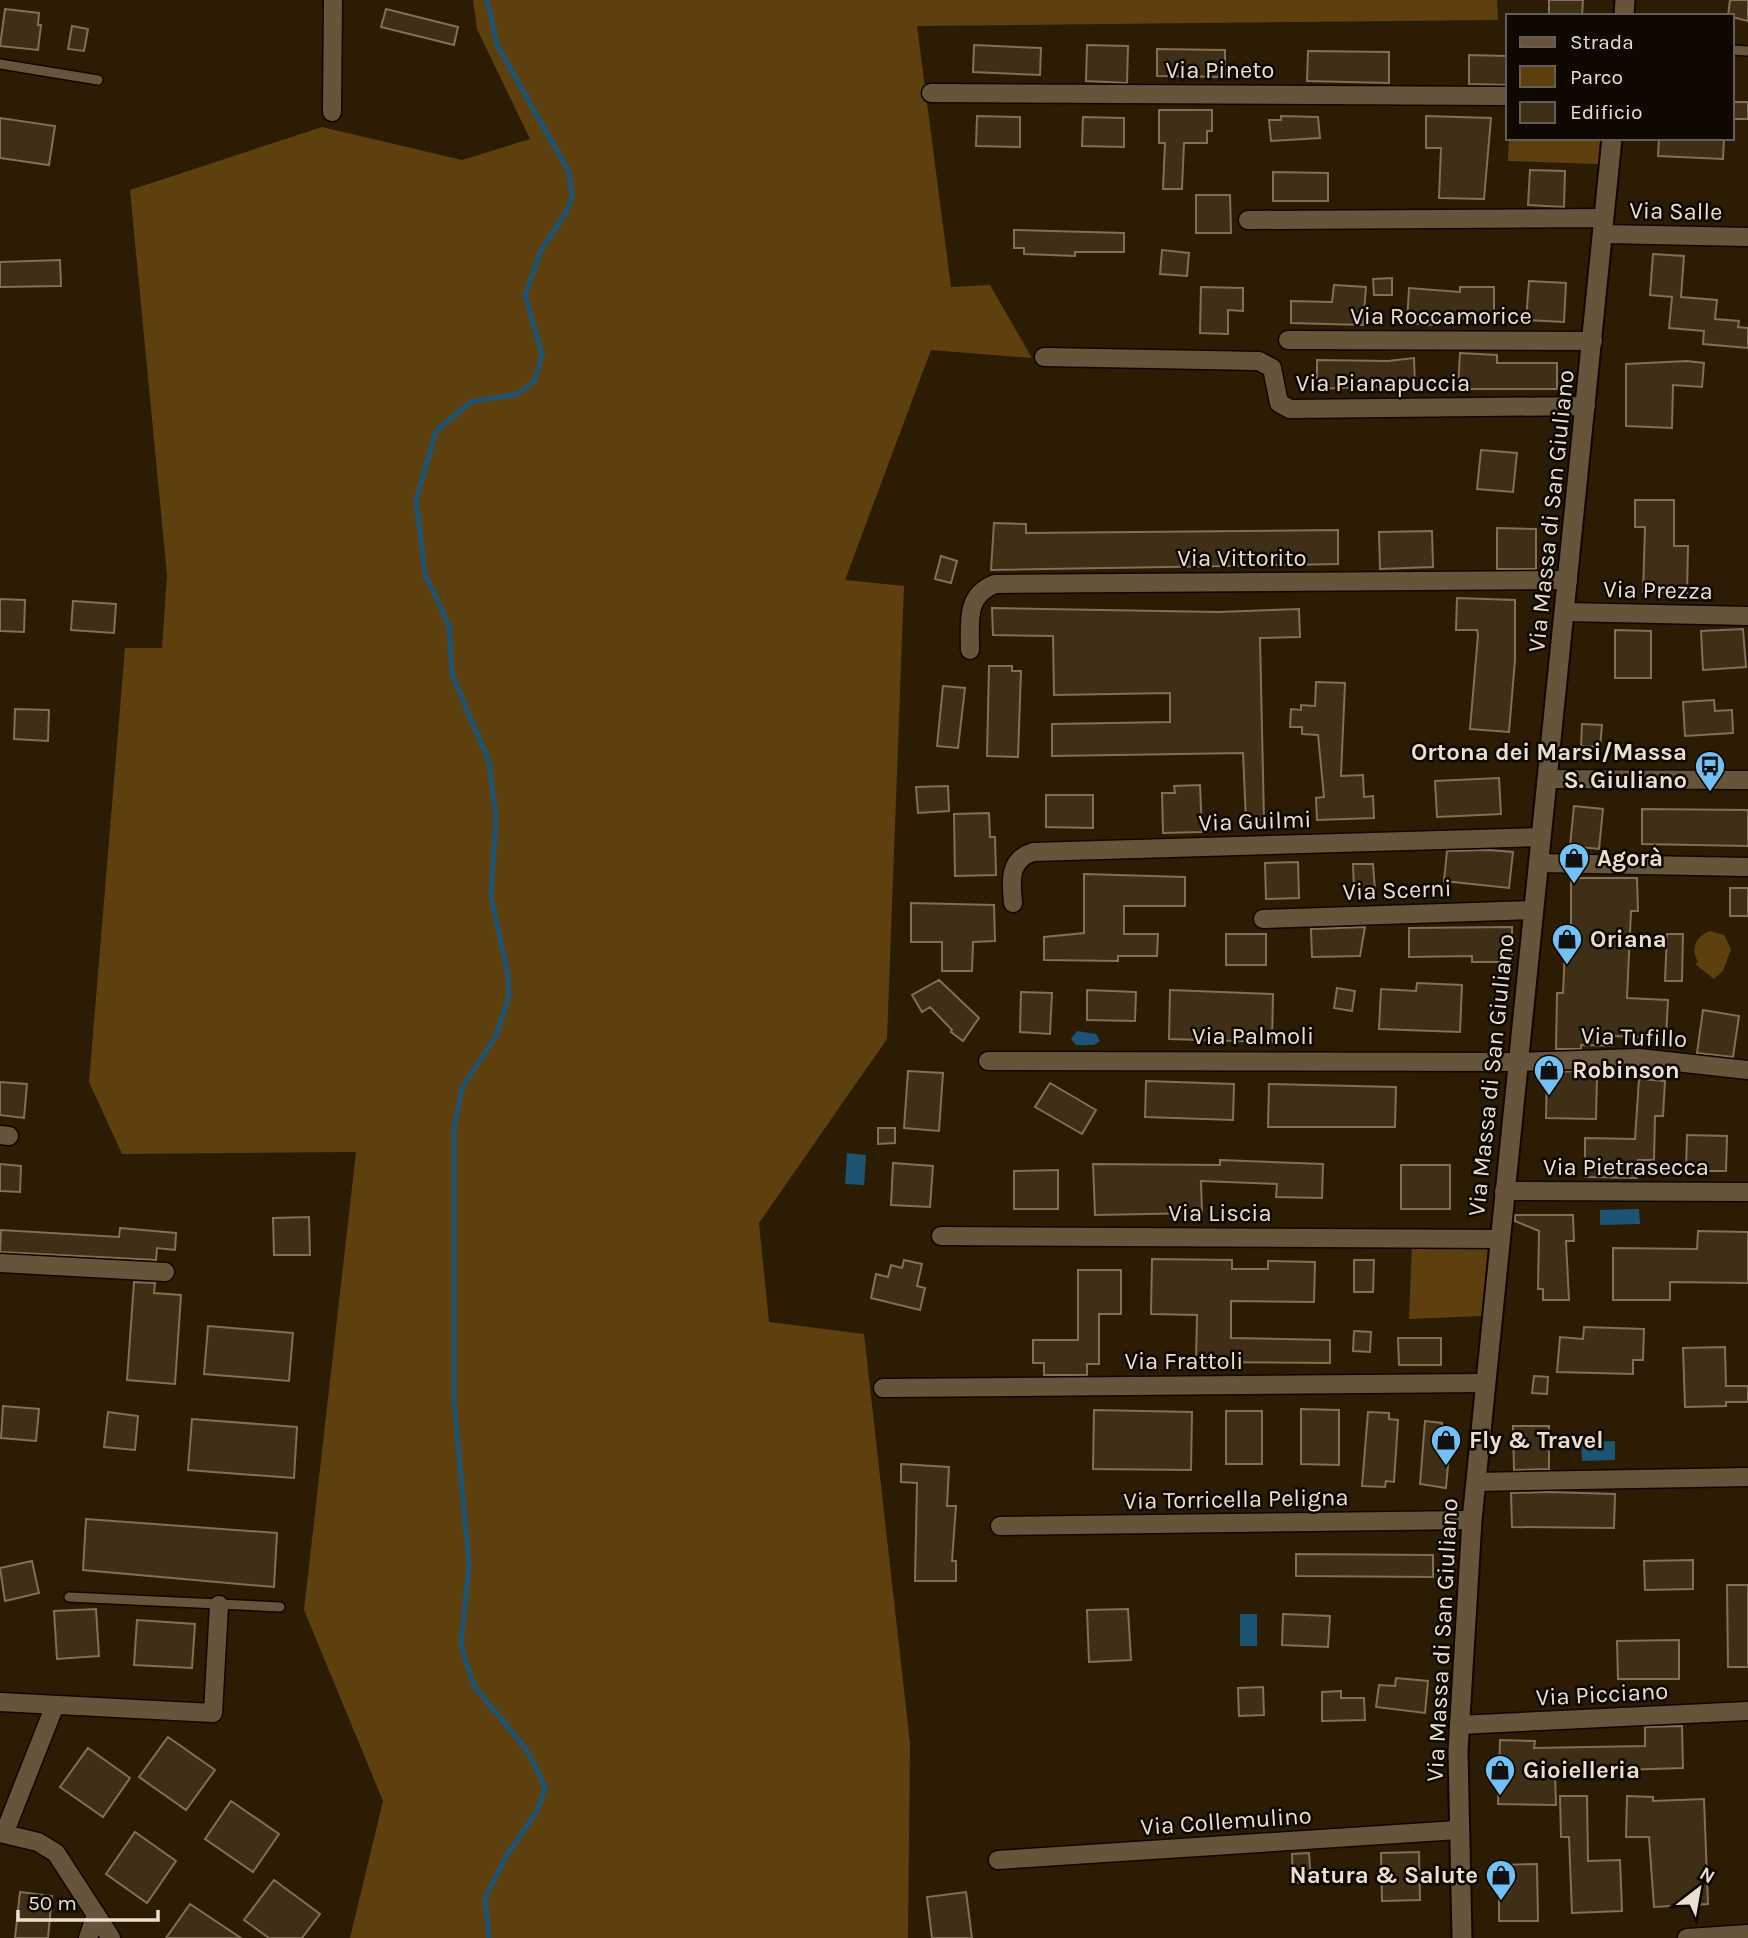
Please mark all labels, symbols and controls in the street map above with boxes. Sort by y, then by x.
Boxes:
legend [1506,14,1734,140]
text: Strada [1570,30,1634,54]
street label: Via Pineto [1166,56,1274,84]
text: Parco [1570,65,1623,89]
text: Edificio [1570,100,1643,124]
street label: Via Salle [1629,196,1723,226]
street label: Via Roccamorice [1350,302,1532,330]
street label: Via Massa di San Giuliano [1522,368,1580,654]
street label: Via Pianapuccia [1296,369,1470,397]
street label: Via Vittorito [1177,544,1307,572]
street label: Via Prezza [1603,575,1713,605]
place label: Ortona dei Marsi/Massa S. Giuliano [1411,738,1687,794]
bus stop icon: Ortona dei Marsi/Massa S. Giuliano [1693,749,1727,793]
street label: Via Guilmi [1198,805,1312,837]
shop icon: Agorà [1557,841,1591,885]
place label: Agorà [1597,844,1663,872]
street label: Via Scerni [1342,874,1452,906]
shop icon: Oriana [1550,922,1584,966]
place label: Oriana [1590,925,1667,953]
street label: Via Massa di San Giuliano [1462,932,1520,1218]
street label: Via Tufillo [1580,1021,1688,1053]
street label: Via Palmoli [1192,1022,1314,1050]
shop icon: Robinson [1532,1053,1566,1097]
place label: Robinson [1572,1056,1680,1084]
street label: Via Pietrasecca [1543,1153,1709,1181]
street label: Via Liscia [1168,1199,1272,1227]
street label: Via Frattoli [1124,1347,1244,1375]
shop icon: Fly & Travel [1429,1423,1463,1467]
place label: Fly & Travel [1469,1426,1603,1454]
street label: Via Torricella Peligna [1123,1483,1349,1515]
street label: Via Massa di San Giuliano [1421,1497,1463,1783]
street label: Via Picciano [1535,1677,1669,1711]
shop icon: Gioielleria [1483,1753,1517,1797]
place label: Gioielleria [1523,1756,1640,1784]
street label: Via Collemulino [1139,1801,1313,1841]
north arrow [1664,1854,1734,1924]
shop icon: Natura & Salute [1484,1858,1518,1902]
place label: Natura & Salute [1290,1861,1478,1889]
text: N [1696,1862,1719,1888]
scale bar [18,1878,158,1922]
text: 50 m [28,1891,77,1915]

